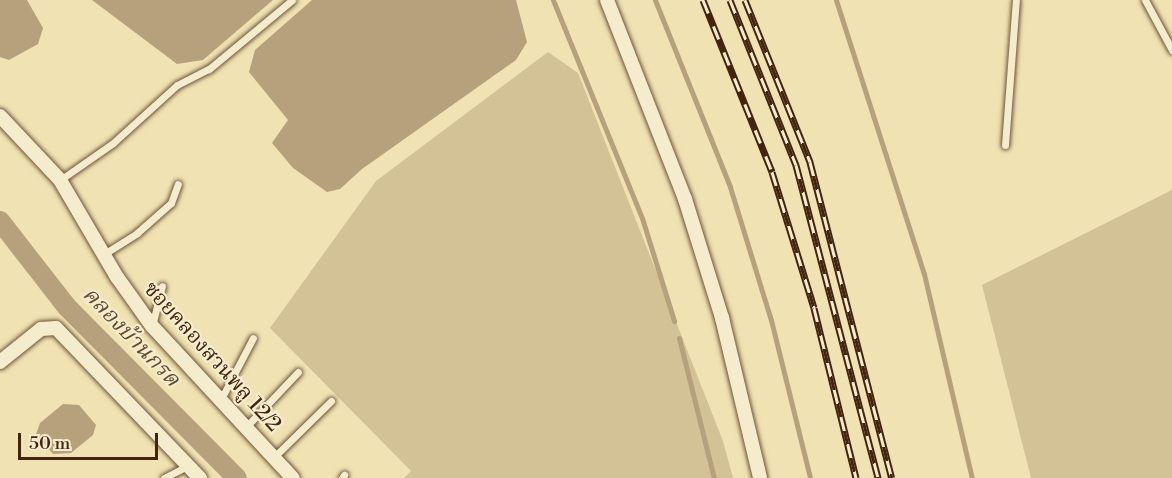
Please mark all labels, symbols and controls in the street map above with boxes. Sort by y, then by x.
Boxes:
street label: ซอยคลองสวนพลู 12/2 [138,277,286,437]
water label: คลองบ้านกรด [77,282,185,392]
scale bar [21,421,160,459]
text: 50 m [29,432,70,455]

